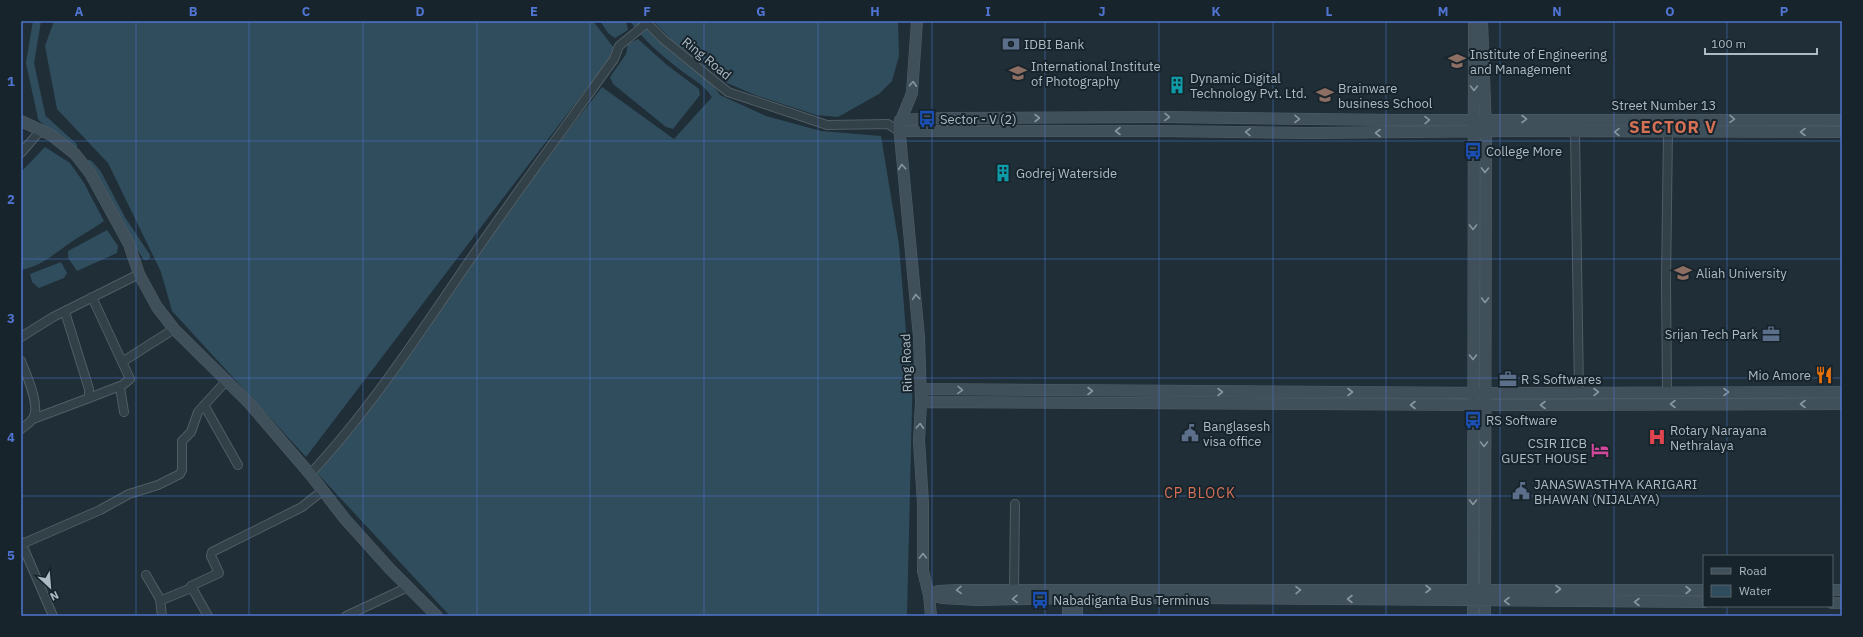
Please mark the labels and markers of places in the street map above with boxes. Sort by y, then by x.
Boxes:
bank icon: IDBI Bank [1001,34,1021,54]
place label: IDBI Bank [1024,36,1084,53]
place label: Institute of Engineering and Management [1470,46,1607,78]
school or university icon: Institute of Engineering and Management [1447,51,1467,71]
place label: International Institute of Photography [1031,58,1161,90]
school or university icon: International Institute of Photography [1008,63,1028,83]
place label: Dynamic Digital Technology Pvt. Ltd. [1190,70,1307,102]
building icon: Dynamic Digital Technology Pvt. Ltd. [1167,75,1187,95]
place label: Brainware business School [1338,80,1433,112]
school or university icon: Brainware business School [1315,85,1335,105]
bus stop icon: Sector - V (2) [917,109,937,129]
place label: Sector - V (2) [940,111,1017,128]
bus stop icon: College More [1463,141,1483,161]
place label: College More [1486,143,1562,160]
building icon: Godrej Waterside [993,163,1013,183]
place label: Godrej Waterside [1016,165,1117,182]
school or university icon: Aliah University [1673,263,1693,283]
place label: Aliah University [1696,265,1787,282]
office icon: Srijan Tech Park [1761,324,1781,344]
place label: Srijan Tech Park [1665,326,1758,343]
restaurant icon: Mio Amore [1814,365,1834,385]
place label: Mio Amore [1748,367,1811,384]
office icon: R S Softwares [1498,369,1518,389]
place label: R S Softwares [1521,371,1602,388]
bus stop icon: RS Software [1463,410,1483,430]
place label: RS Software [1486,412,1557,429]
place label: Banglasesh visa office [1203,418,1270,450]
place label: Rotary Narayana Nethralaya [1670,422,1767,454]
public building icon: Banglasesh visa office [1180,423,1200,443]
hospital icon: Rotary Narayana Nethralaya [1647,427,1667,447]
place label: CSIR IICB GUEST HOUSE [1501,435,1587,467]
hotel icon: CSIR IICB GUEST HOUSE [1590,440,1610,460]
place label: JANASWASTHYA KARIGARI BHAWAN (NIJALAYA) [1534,476,1697,508]
public building icon: JANASWASTHYA KARIGARI BHAWAN (NIJALAYA) [1511,481,1531,501]
bus stop icon: Nabadiganta Bus Terminus [1030,590,1050,610]
place label: Nabadiganta Bus Terminus [1053,592,1210,609]

